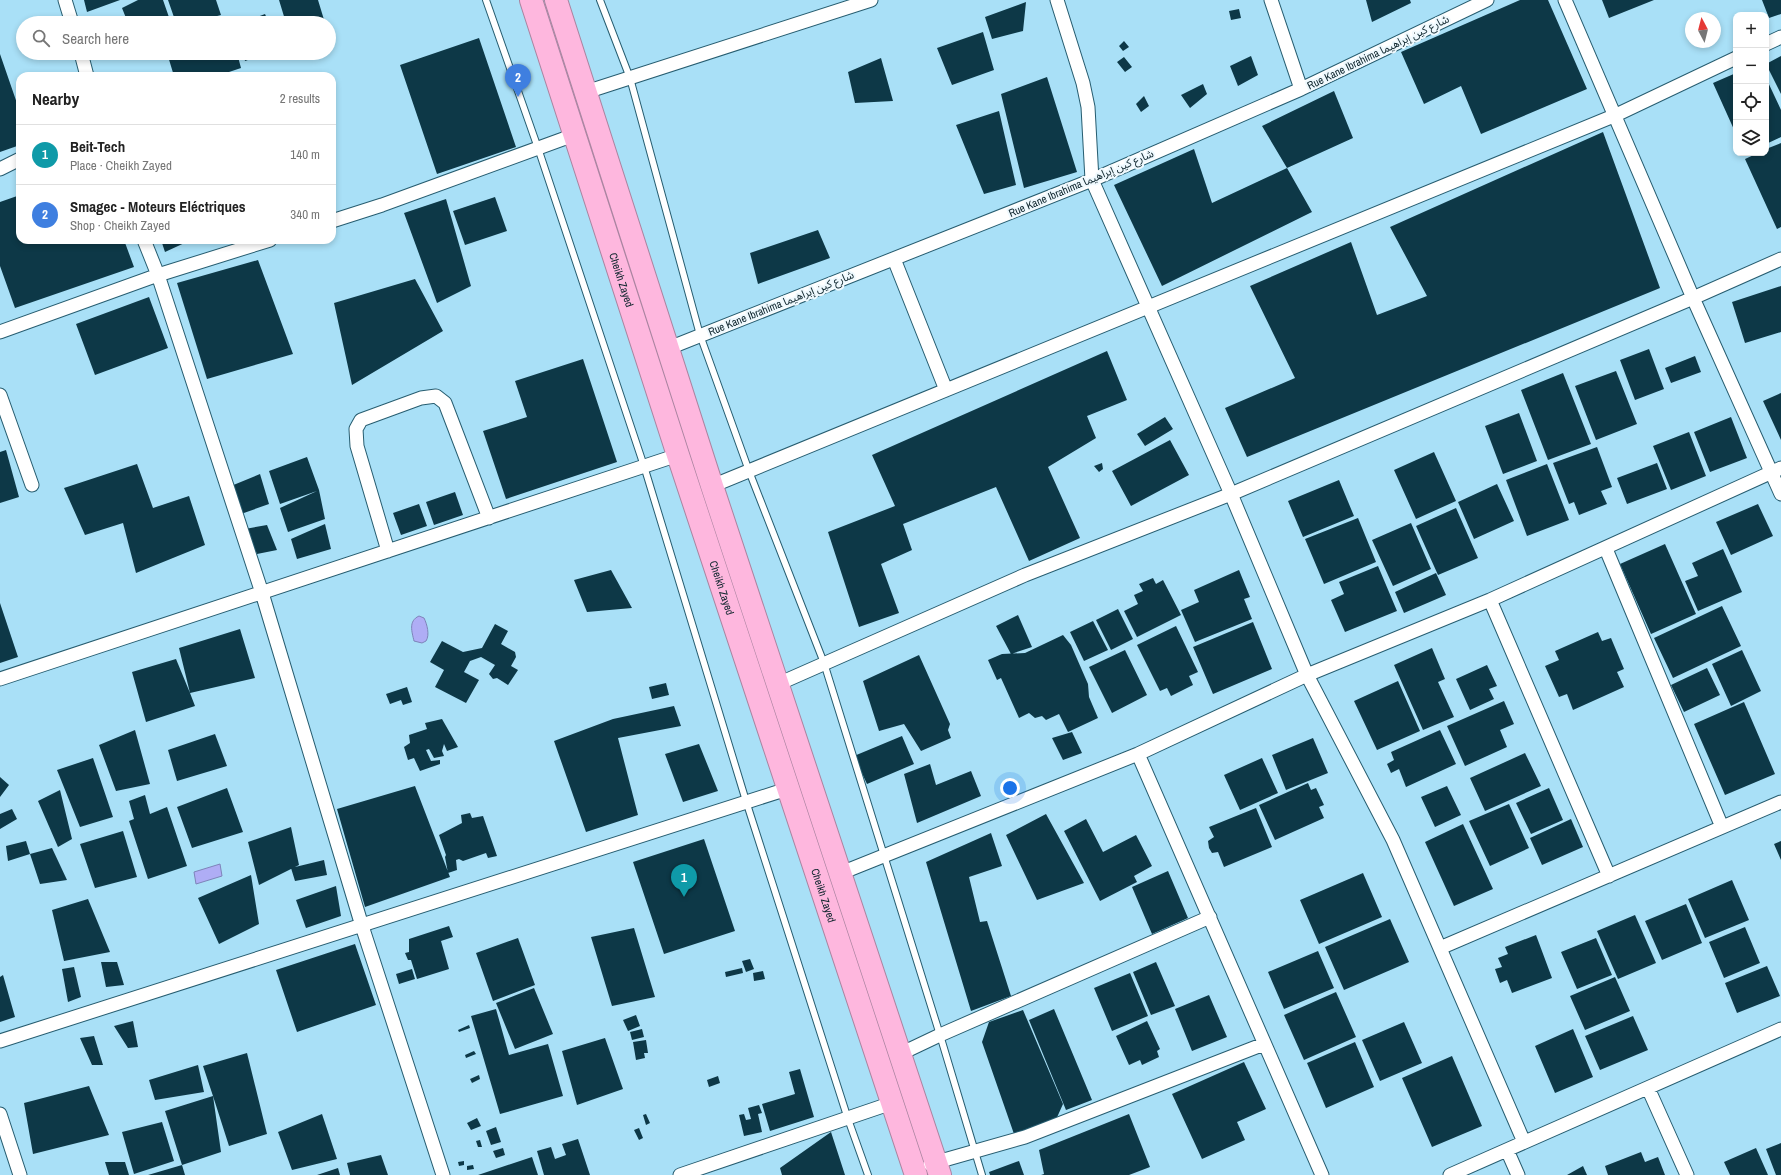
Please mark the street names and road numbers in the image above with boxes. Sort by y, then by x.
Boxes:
street label: Rue Kane Ibrahima شارع كين إبراهيما [1305,11,1452,93]
street label: Rue Kane Ibrahima شارع كين إبراهيما [1006,146,1156,221]
street label: Cheikh Zayed [606,251,637,309]
street label: Rue Kane Ibrahima شارع كين إبراهيما [706,267,857,340]
street label: Cheikh Zayed [706,559,737,617]
street label: Cheikh Zayed [808,866,839,924]

